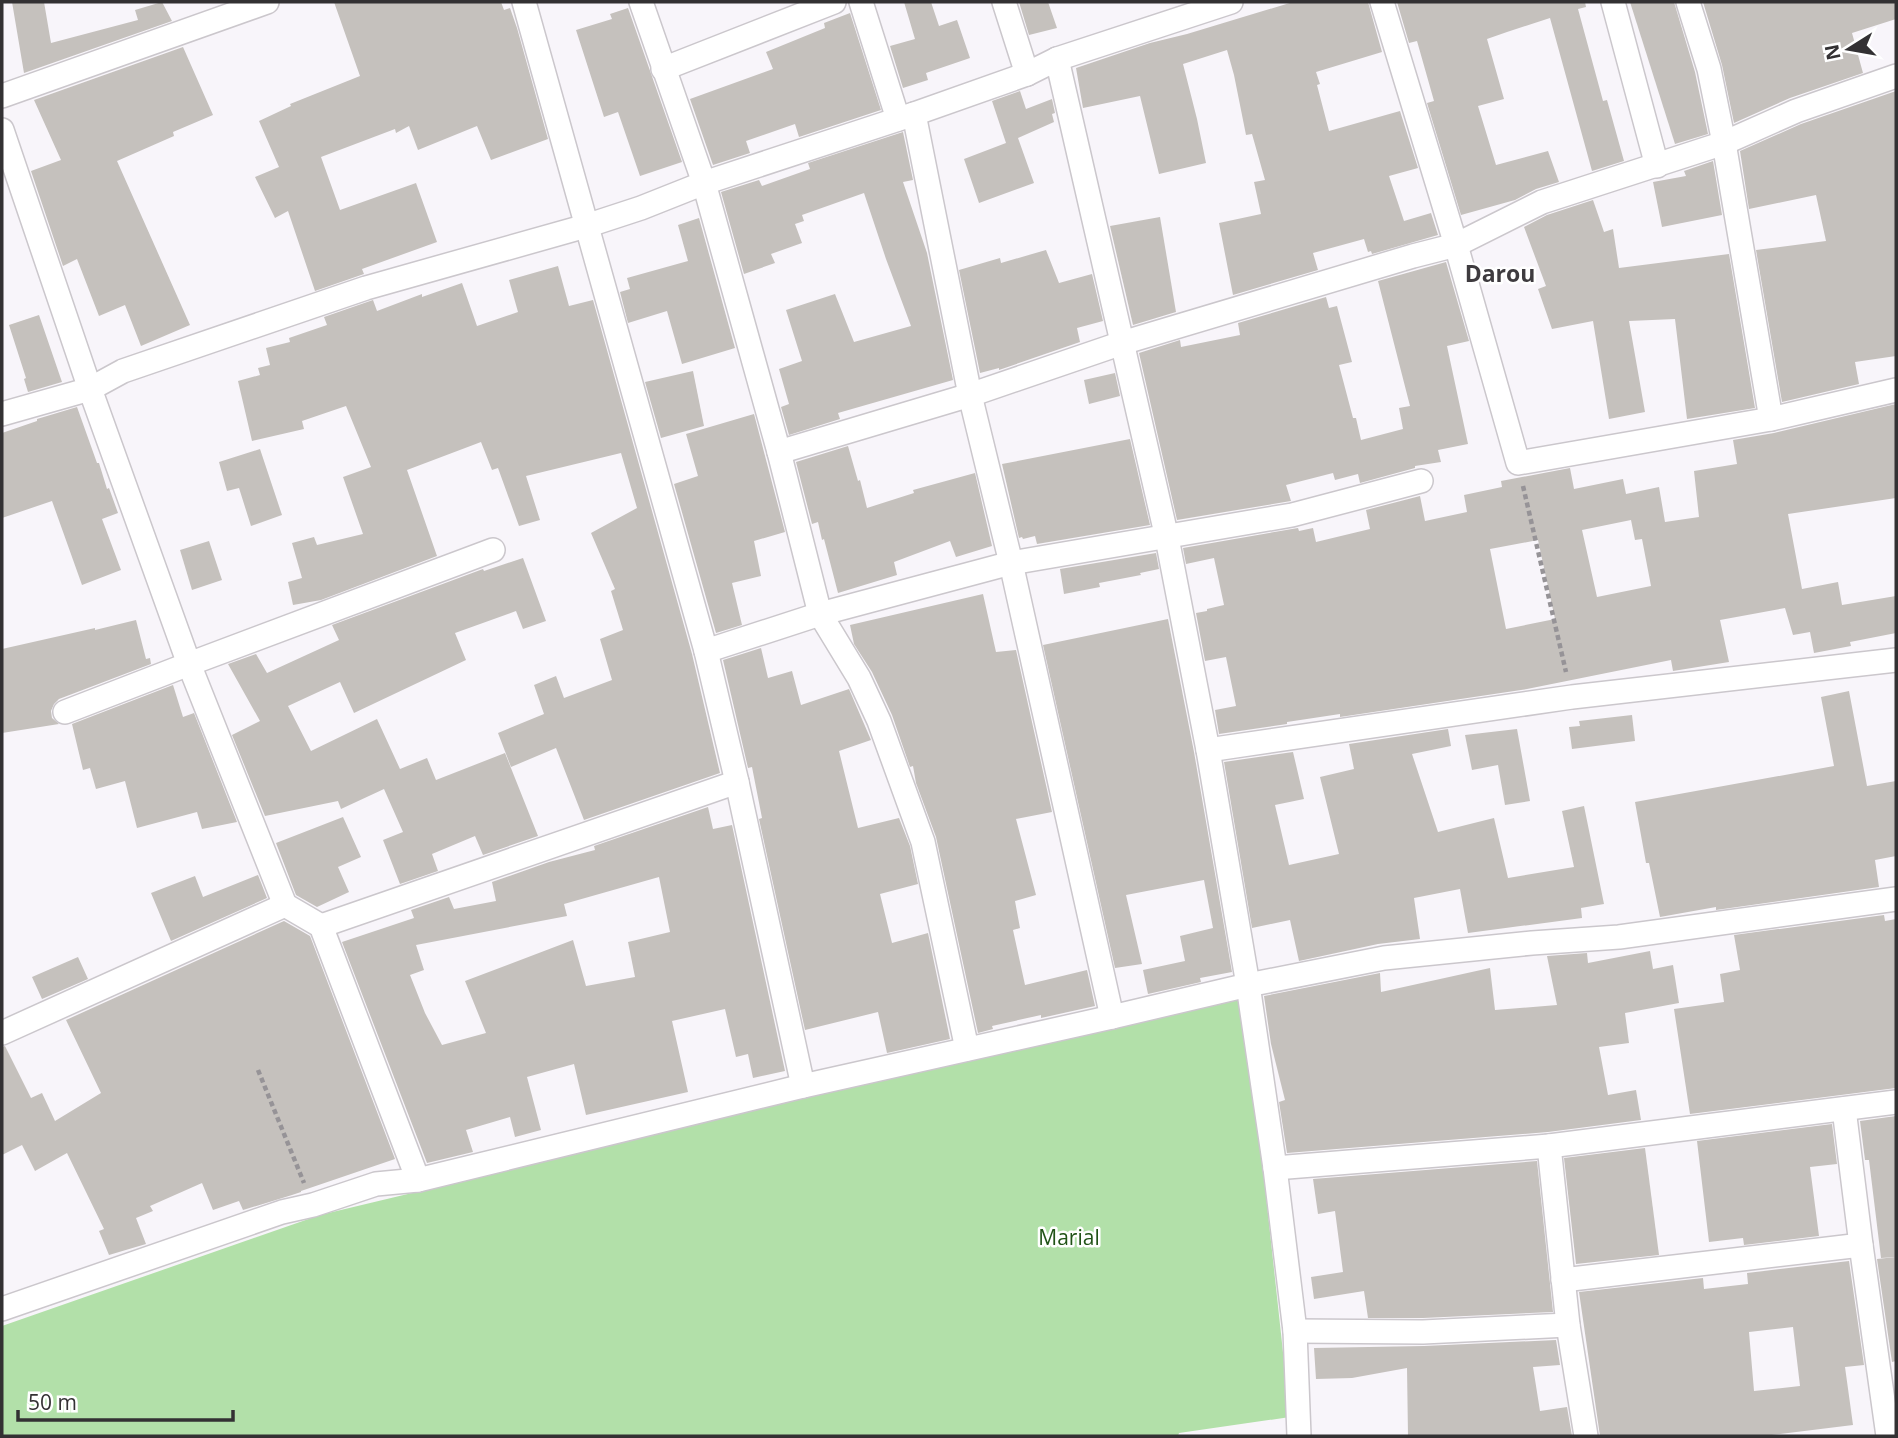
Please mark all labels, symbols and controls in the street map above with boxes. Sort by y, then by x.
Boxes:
north arrow [1814,14,1884,84]
text: N [1818,42,1847,62]
district label: Darou [1465,257,1535,289]
park label: Marial [1038,1223,1100,1251]
scale bar [18,1378,233,1422]
text: 50 m [28,1388,77,1416]

